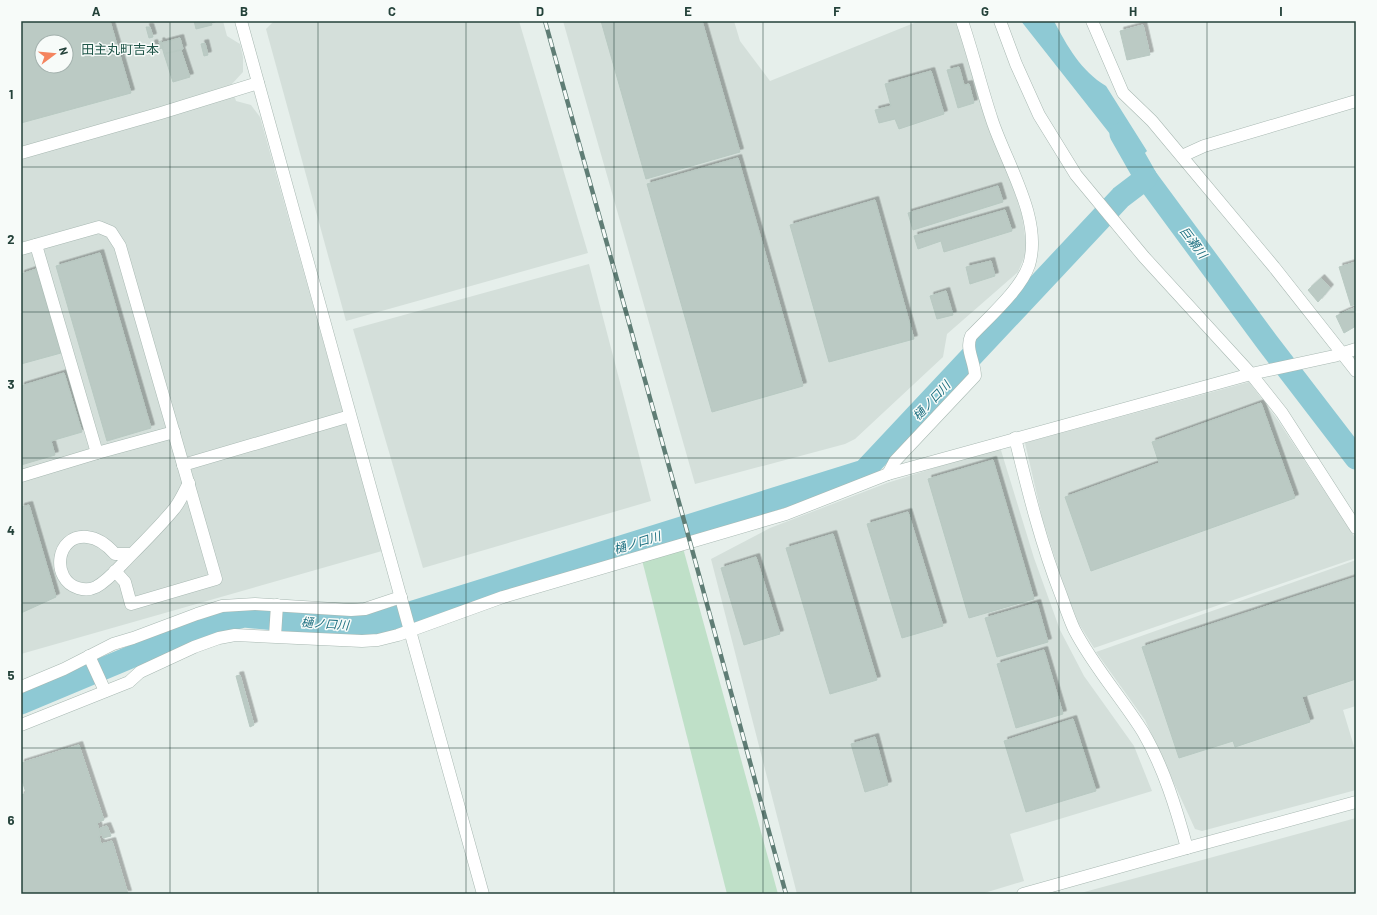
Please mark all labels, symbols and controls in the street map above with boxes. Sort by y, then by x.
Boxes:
text: A [92,3,101,19]
text: B [240,3,248,19]
text: C [388,3,396,19]
text: D [536,3,544,19]
text: E [684,3,692,19]
text: F [833,3,841,19]
text: G [981,3,989,19]
text: H [1129,3,1137,19]
text: I [1279,3,1283,19]
north arrow [34,34,74,74]
district label: 田主丸町吉本 [81,41,159,57]
text: N [57,46,71,56]
text: 1 [9,86,13,102]
water label: 巨瀬川 [1178,223,1212,262]
text: 2 [7,231,15,247]
text: 3 [7,376,15,392]
water label: 樋ノ口川 [910,376,954,422]
text: 4 [7,522,15,538]
water label: 樋ノ口川 [612,528,664,556]
water label: 樋ノ口川 [301,614,351,632]
text: 5 [7,667,15,683]
text: 6 [8,812,15,828]

